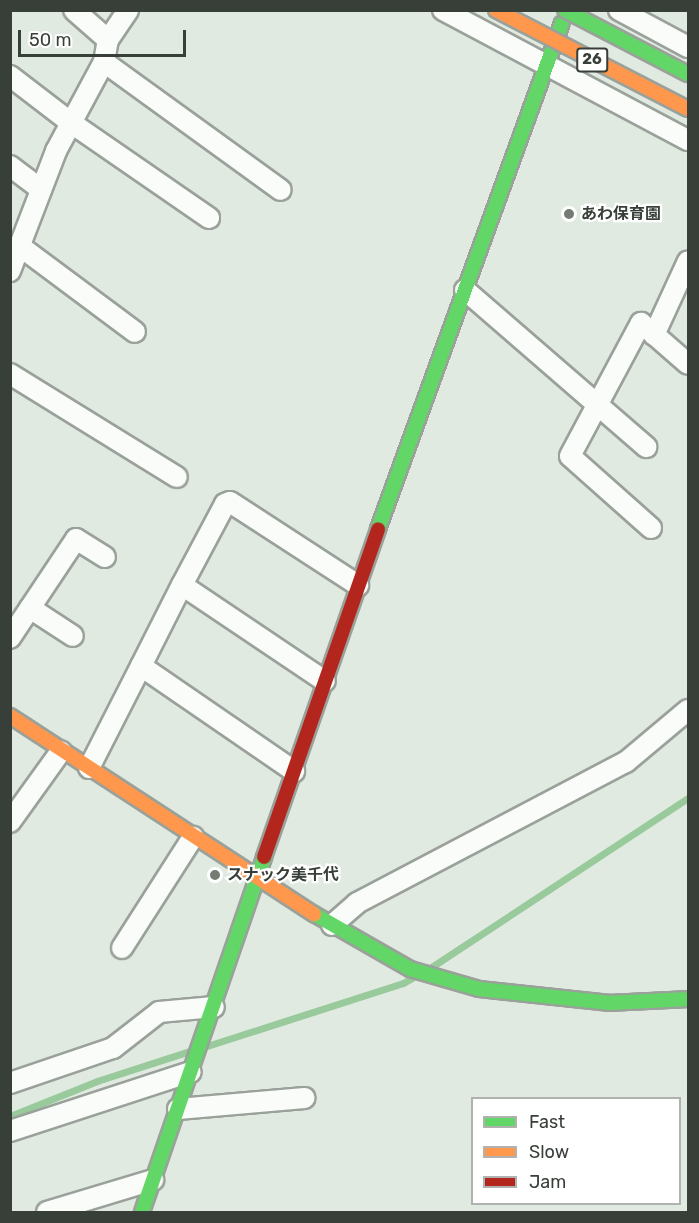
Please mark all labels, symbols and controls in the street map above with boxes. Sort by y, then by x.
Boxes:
scale bar [21,18,189,56]
text: 50 m [29,29,72,51]
road number: 26 [576,48,608,72]
place label: あわ保育園 [581,204,661,224]
marker: あわ保育園 [562,207,576,221]
place label: スナック美千代 [227,865,339,885]
marker: スナック美千代 [208,868,222,882]
legend [471,1097,681,1205]
text: Fast [529,1111,565,1133]
text: Slow [529,1141,569,1163]
text: Jam [529,1171,566,1193]

